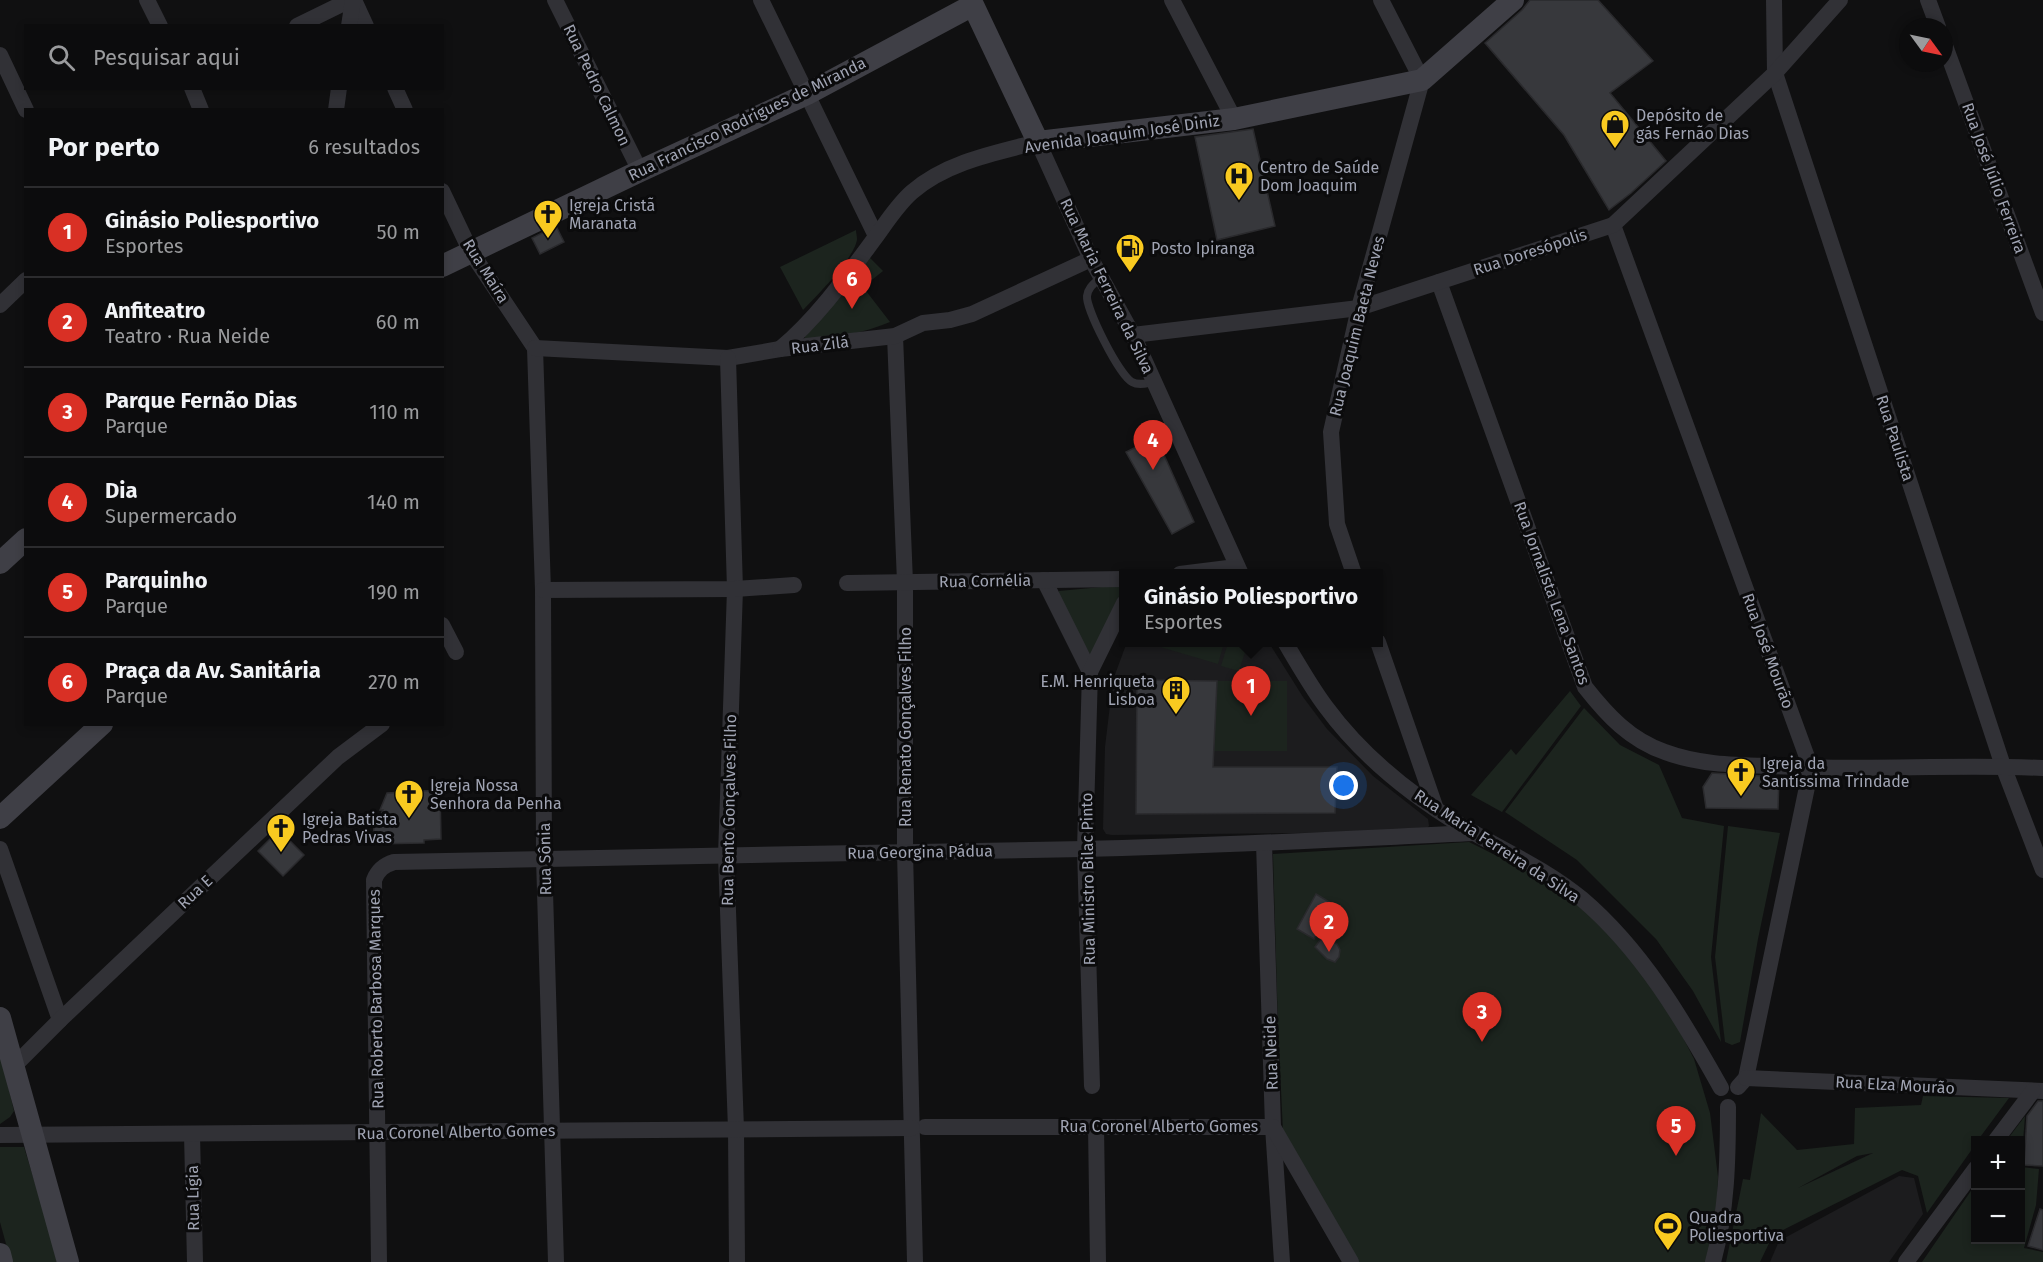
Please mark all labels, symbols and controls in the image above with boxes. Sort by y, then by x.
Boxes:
north arrow [1899,18,1953,72]
street label: Rua Pedro Calmon [559,21,635,149]
search box [24,24,444,90]
icon: search [45,41,78,74]
text: Pesquisar aqui [93,44,240,71]
street label: Rua Francisco Rodrigues de Miranda [625,53,869,185]
street label: Rua José Júlio Ferreira [1958,100,2030,256]
place label: Depósito de gás Fernão Dias [1636,106,1749,143]
shop icon: Depósito de gás Fernão Dias [1599,108,1631,150]
street label: Avenida Joaquim José Diniz [1023,111,1221,157]
text: Por perto [48,132,160,163]
text: 6 resultados [308,135,420,159]
place label: Centro de Saúde Dom Joaquim [1260,158,1379,195]
hospital icon: Centro de Saúde Dom Joaquim [1223,160,1255,202]
street label: Rua Maria Ferreira da Silva [1056,195,1158,377]
place label: Igreja Cristã Maranata [569,196,655,233]
church icon: Igreja Cristã Maranata [532,198,564,240]
text: Ginásio Poliesportivo [105,207,319,234]
text: 1 [63,220,72,244]
text: 50 m [376,220,420,244]
street label: Rua Doresópolis [1471,225,1589,279]
fuel station icon: Posto Ipiranga [1114,232,1146,274]
text: Esportes [105,234,183,258]
street label: Rua Joaquim Baeta Neves [1325,234,1389,418]
street label: Rua Maíra [459,235,513,307]
place label: Posto Ipiranga [1151,239,1255,258]
pin: 6 [832,260,872,309]
text: Anfiteatro [105,297,205,324]
text: 2 [62,310,73,334]
text: 60 m [376,310,420,334]
text: Teatro · Rua Neide [105,324,270,348]
street label: Rua Zilá [790,332,850,358]
text: Parque Fernão Dias [105,387,297,414]
street label: Rua Paulista [1872,393,1918,483]
text: 3 [62,400,73,424]
text: 110 m [369,400,420,424]
text: Parque [105,414,168,438]
pin: 4 [1134,420,1172,470]
text: Dia [105,477,138,504]
text: 4 [62,490,73,514]
text: 140 m [367,490,420,514]
street label: Rua Jornalista Lena Santos [1510,499,1594,687]
text: Supermercado [105,504,237,528]
text: Parquinho [105,567,208,594]
popup [1119,569,1383,647]
street label: Rua Cornélia [939,571,1031,591]
text: 5 [62,580,73,604]
text: 190 m [367,580,420,604]
text: Ginásio Poliesportivo [1144,583,1358,610]
street label: Rua José Mourão [1738,591,1798,711]
text: Parque [105,594,168,618]
text: Esportes [1144,610,1222,634]
street label: Rua Renato Gonçalves Filho [896,627,916,827]
text: Praça da Av. Sanitária [105,657,321,684]
pin: 1 [1232,666,1270,716]
text: 6 [62,670,73,694]
text: 270 m [368,670,420,694]
place label: E.M. Henriqueta Lisboa [1040,672,1155,709]
building icon: E.M. Henriqueta Lisboa [1160,674,1192,716]
text: Parque [105,684,168,708]
street label: Rua Bento Gonçalves Filho [718,714,741,906]
place label: Igreja da Santíssima Trindade [1762,754,1909,791]
church icon: Igreja da Santíssima Trindade [1725,756,1757,798]
your location [1329,771,1358,800]
place label: Igreja Nossa Senhora da Penha [430,776,562,813]
church icon: Igreja Nossa Senhora da Penha [393,778,425,820]
street label: Rua Maria Ferreira da Silva [1411,785,1583,907]
street label: Rua Ministro Bilac Pinto [1077,792,1099,966]
place label: Igreja Batista Pedras Vivas [302,810,397,847]
church icon: Igreja Batista Pedras Vivas [265,812,297,854]
street label: Rua Sônia [535,823,555,895]
street label: Rua Georgina Pádua [847,841,993,863]
street label: Rua E [174,871,216,913]
street label: Rua Roberto Barbosa Marques [365,889,387,1109]
pin: 2 [1310,902,1348,952]
pin: 3 [1462,992,1502,1042]
street label: Rua Neide [1260,1015,1282,1091]
street label: Rua Elza Mourão [1835,1072,1955,1098]
pin: 5 [1656,1106,1696,1156]
street label: Rua Coronel Alberto Gomes [1060,1117,1258,1136]
street label: Rua Coronel Alberto Gomes [356,1121,556,1143]
map controls [1971,1136,2025,1244]
button: + [1971,1136,2025,1190]
street label: Rua Lígia [183,1165,203,1231]
button: − [1971,1190,2025,1244]
place label: Quadra Poliesportiva [1689,1208,1784,1245]
sports icon: Quadra Poliesportiva [1652,1210,1684,1252]

